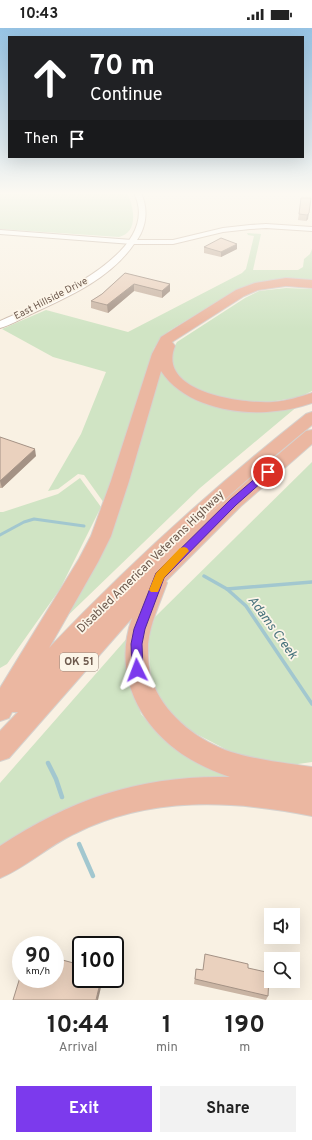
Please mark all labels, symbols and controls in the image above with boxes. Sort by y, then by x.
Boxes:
text: 10:43 [20,5,58,24]
text: 70 m [90,49,155,85]
icon: ahead [24,52,76,104]
text: Continue [90,84,162,107]
icon: arrive [66,128,88,150]
text: Then [24,130,58,149]
street label: East Hillside Drive [12,275,90,323]
pin [251,455,285,489]
icon: arrive [257,461,279,483]
street label: Disabled American Veterans Highway [74,487,228,637]
water label: Adams Creek [244,593,301,663]
position arrow [116,649,158,691]
road number: OK 51 [60,653,98,671]
map controls [264,908,300,988]
button: sound [264,908,300,944]
speed limit sign: 100 [72,936,124,988]
text: 90 [25,944,51,970]
button: search [264,952,300,988]
text: km/h [26,965,50,978]
text: 10:44 [47,1011,109,1041]
text: 1 [162,1011,172,1041]
text: 190 [225,1011,265,1041]
text: Arrival [59,1040,97,1056]
text: min [156,1040,178,1056]
text: m [239,1040,250,1056]
button: Exit [16,1086,152,1132]
button: Share [160,1086,296,1132]

